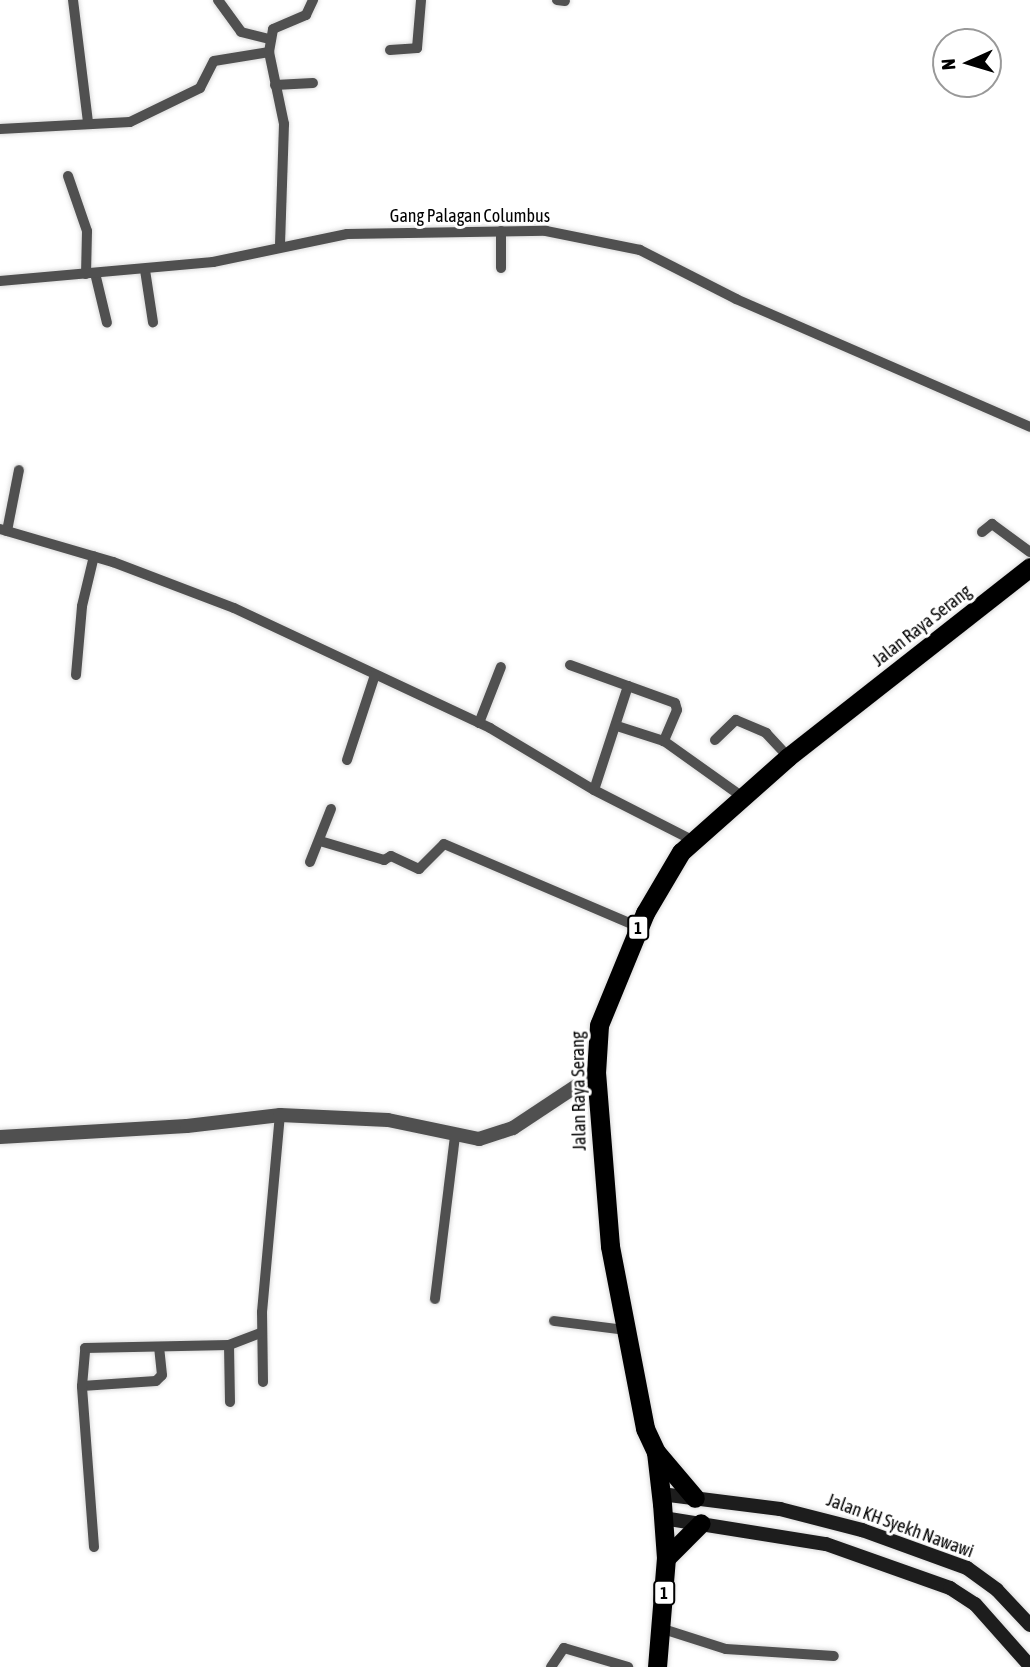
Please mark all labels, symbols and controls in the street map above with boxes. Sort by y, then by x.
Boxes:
north arrow [932,28,1002,98]
text: N [937,58,959,71]
street label: Gang Palagan Columbus [390,205,550,227]
street label: Jalan Raya Serang [868,581,976,671]
road number: 1 [626,916,650,940]
street label: Jalan Raya Serang [567,1031,591,1151]
street label: Jalan KH Syekh Nawawi [824,1489,976,1563]
road number: 1 [652,1581,676,1606]

